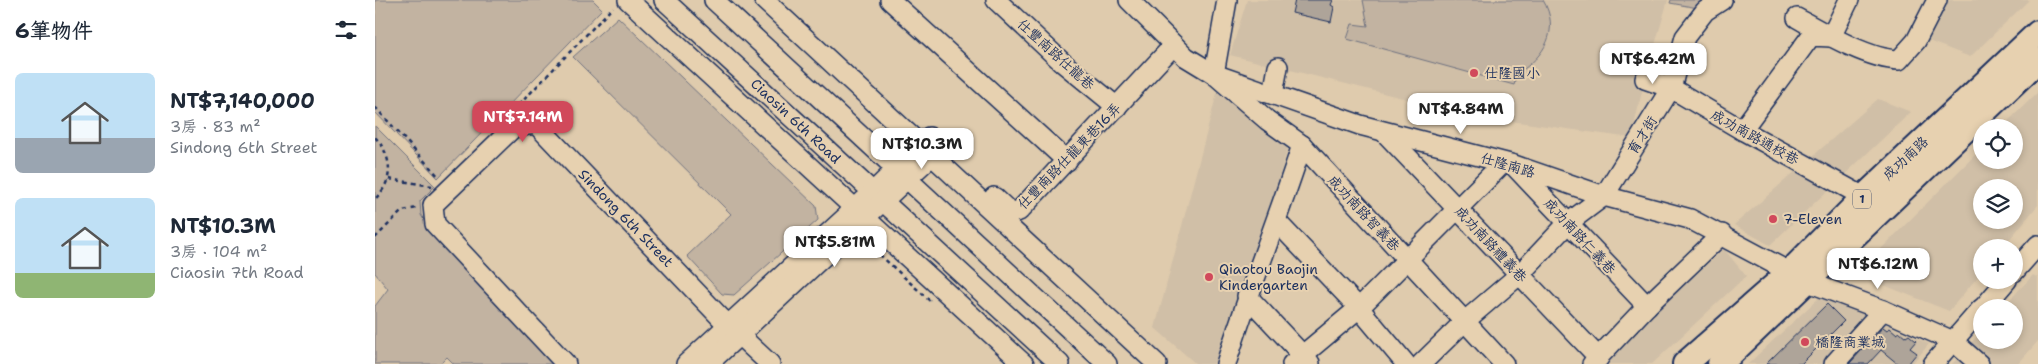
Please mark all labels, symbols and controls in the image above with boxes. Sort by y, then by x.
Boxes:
street label: 仕豐南路仕龍巷 [1014,15,1099,94]
icon: filters [332,16,360,44]
text: 6筆物件 [15,17,93,45]
pin: NT$6.42M [1601,42,1705,85]
text: NT$6.42M [1611,48,1695,69]
place label: 仕隆國小 [1484,64,1540,82]
marker: 仕隆國小 [1468,67,1480,79]
street label: Ciaosin 6th Road [747,75,845,168]
text: NT$7,140,000 [170,87,315,115]
pin: NT$4.84M [1409,92,1513,135]
icon: home [55,93,115,153]
text: NT$4.84M [1418,98,1504,119]
street label: 仕豐南路仕龍東巷16弄 [1013,99,1125,213]
pin: NT$7.14M [471,100,575,143]
street label: 成功南路通校巷 [1708,105,1803,169]
text: NT$7.14M [483,106,563,127]
street label: 育才街 [1623,112,1661,158]
text: 3房 · 83 m² [170,116,261,137]
map controls [1973,119,2023,349]
button: locate [1973,119,2023,169]
pin: NT$10.3M [870,128,974,170]
street label: 成功南路 [1878,132,1932,184]
text: NT$10.3M [882,133,962,154]
text: Sindong 6th Street [170,137,318,158]
street label: 仕隆南路 [1479,149,1537,181]
street label: Sindong 6th Street [575,165,677,271]
street label: 成功南路智義巷 [1324,171,1405,256]
button: layers [1973,179,2023,229]
road number: 1 [1853,190,1871,208]
street label: 成功南路仁義巷 [1540,194,1621,279]
street label: 成功南路禮義巷 [1451,202,1532,287]
place label: 7-Eleven [1783,210,1842,228]
text: NT$10.3M [170,212,276,240]
marker: 7-Eleven [1767,213,1779,225]
icon: home [55,218,115,278]
pin: NT$5.81M [783,226,887,268]
text: NT$5.81M [795,231,875,252]
button: + [1973,239,2023,289]
text: 3房 · 104 m² [170,241,267,262]
pin: NT$6.12M [1826,248,1930,290]
text: NT$6.12M [1838,253,1918,274]
place label: Qiaotou Baojin Kindergarten [1219,260,1318,294]
text: Ciaosin 7th Road [170,262,304,283]
marker: Qiaotou Baojin Kindergarten [1203,271,1215,283]
button: − [1973,299,2023,349]
place label: 橋隆商業城 [1815,333,1885,351]
marker: 橋隆商業城 [1799,336,1811,348]

